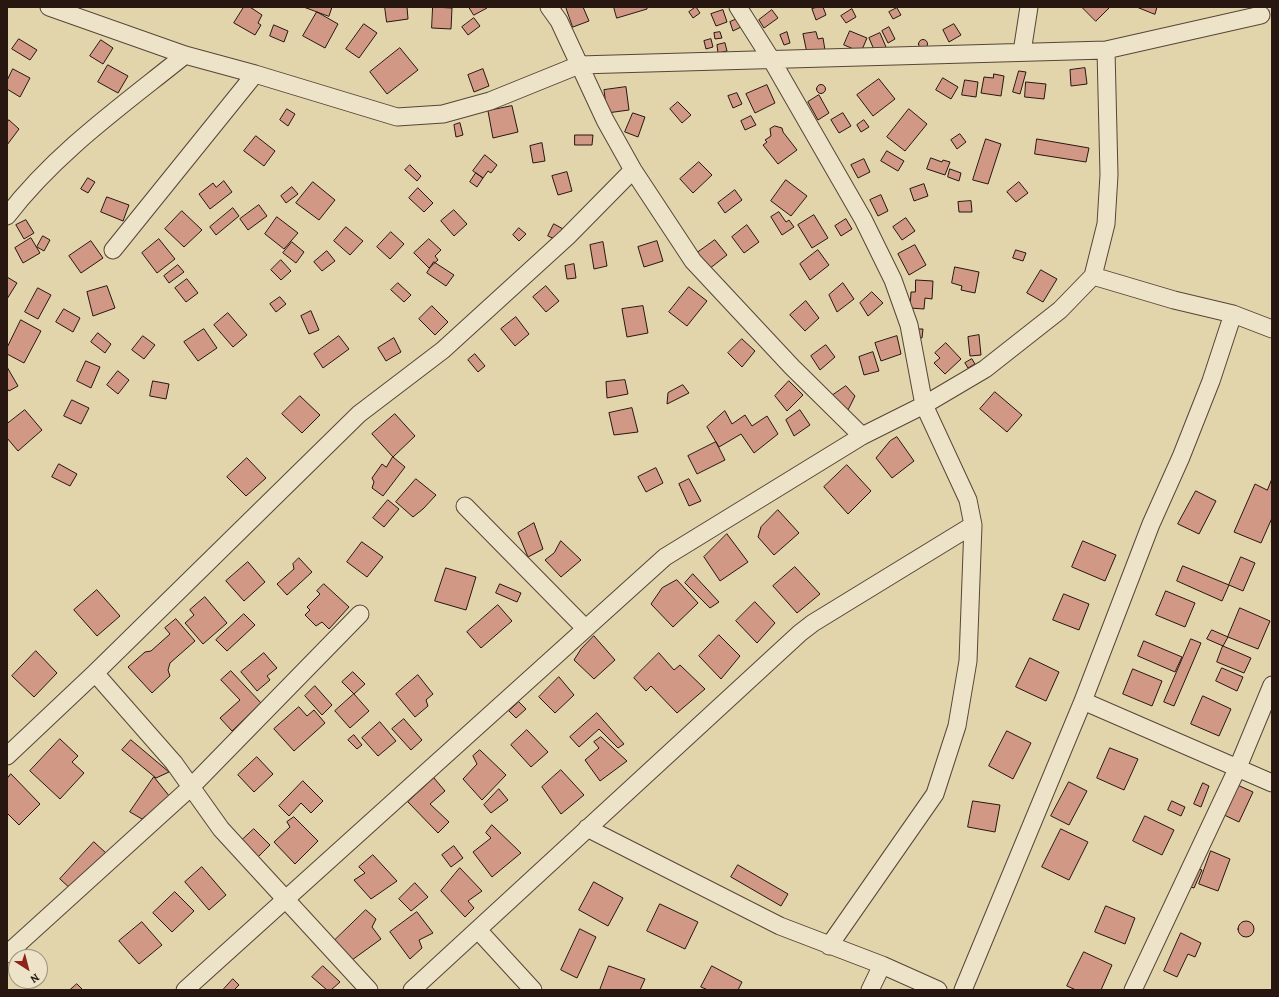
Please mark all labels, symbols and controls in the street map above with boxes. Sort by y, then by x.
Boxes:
north arrow [8,949,48,989]
text: N [27,970,42,987]

